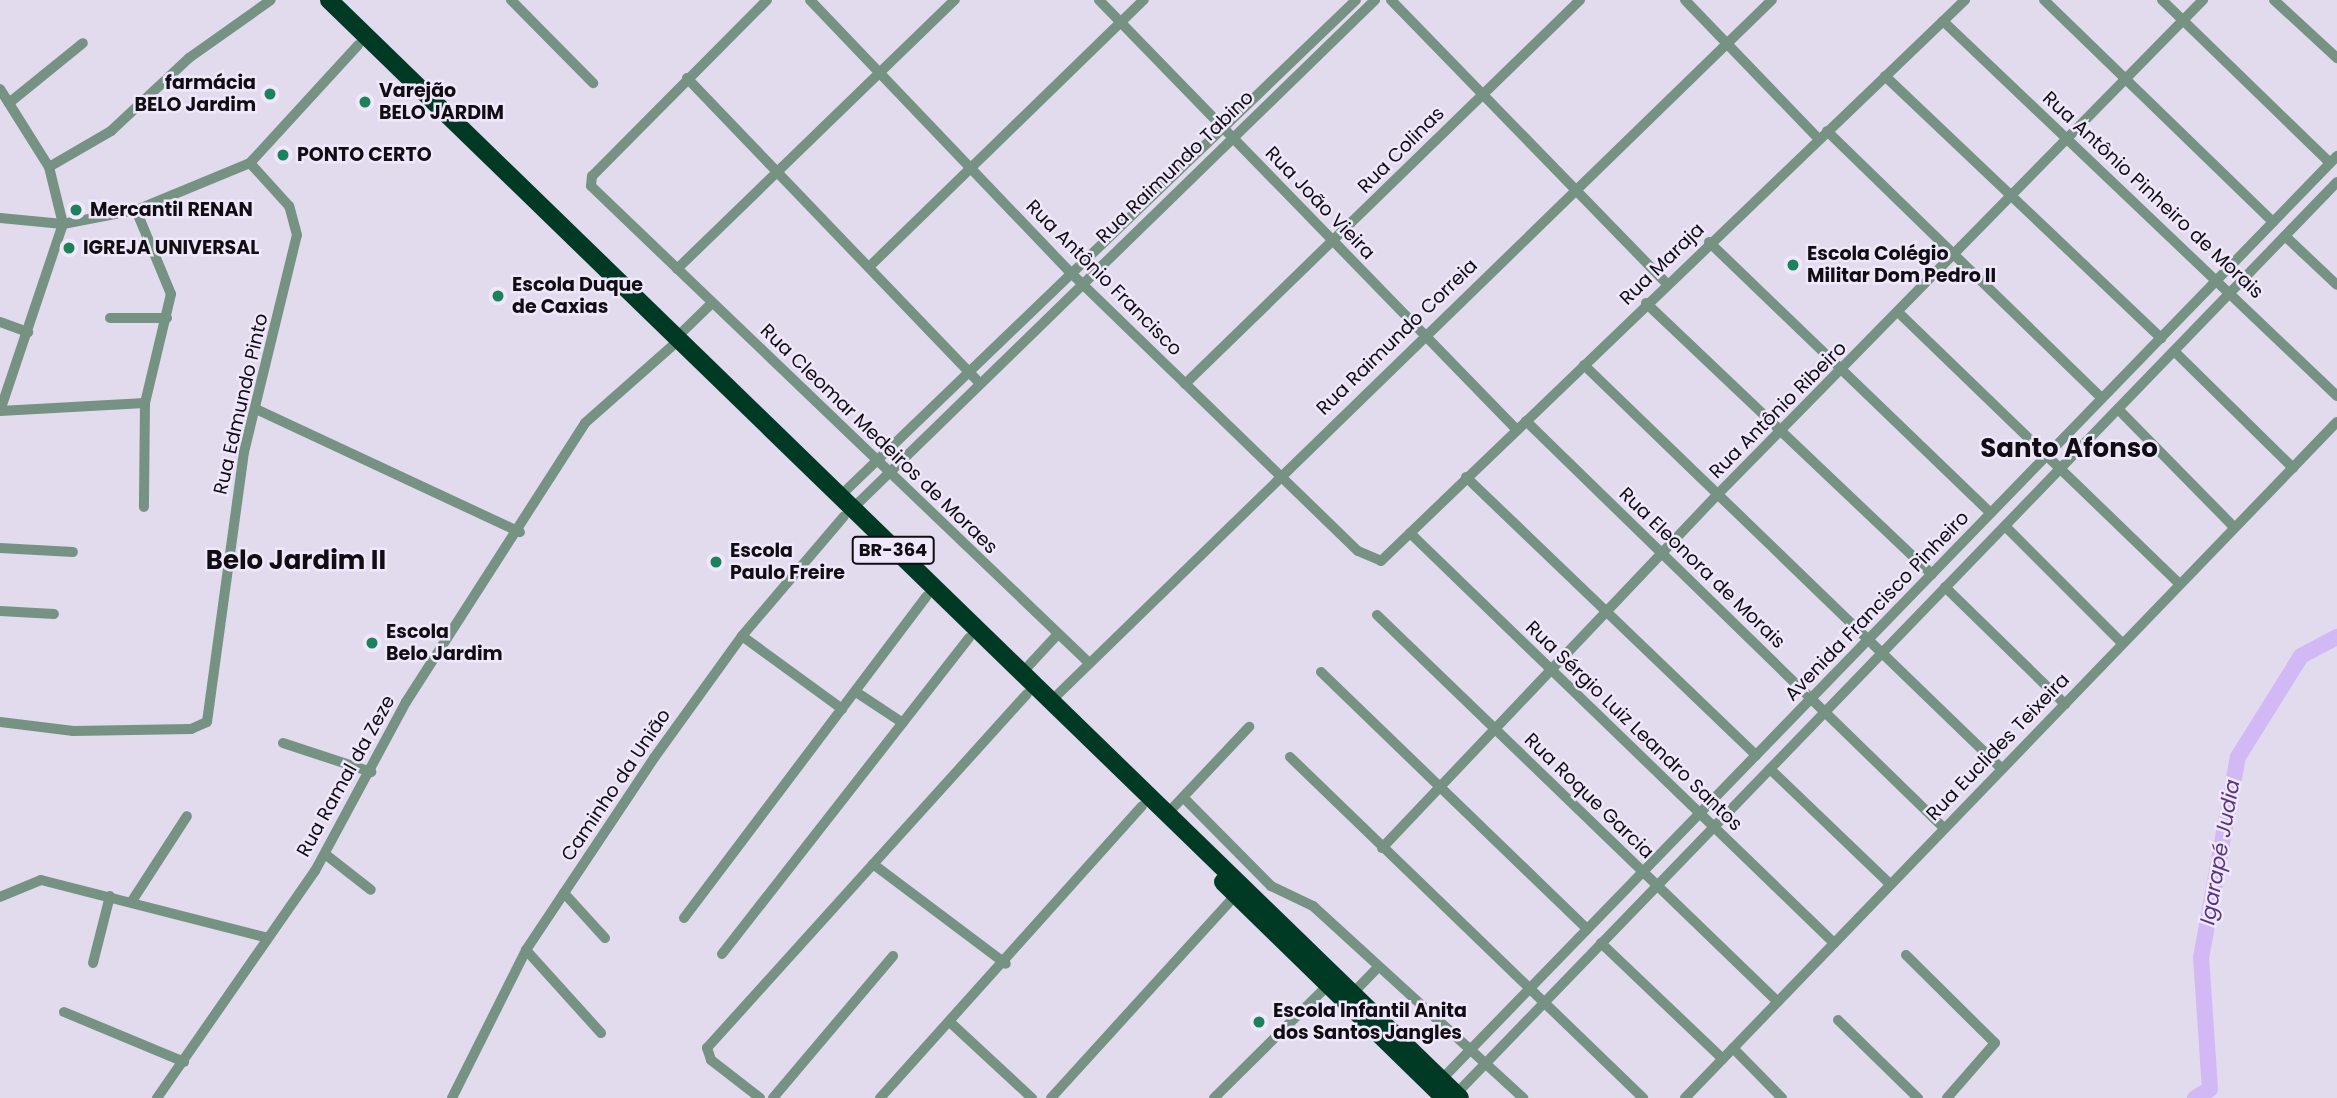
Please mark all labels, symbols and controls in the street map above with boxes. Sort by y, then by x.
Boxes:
place label: farmácia BELO Jardim [135,72,256,116]
place label: Varejão BELO JARDIM [379,80,504,124]
marker: farmácia BELO Jardim [262,86,278,102]
street label: Rua Raimundo Tabino [1092,86,1258,248]
street label: Rua Antônio Pinheiro de Morais [2038,87,2268,303]
marker: Varejão BELO JARDIM [357,94,373,110]
street label: Rua Colinas [1353,102,1449,198]
street label: Rua João Vieira [1260,142,1380,264]
place label: PONTO CERTO [297,144,432,166]
marker: PONTO CERTO [275,147,291,163]
street label: Rua Antônio Francisco [1021,195,1187,361]
place label: Mercantil RENAN [90,199,253,221]
marker: Mercantil RENAN [68,202,84,218]
street label: Rua Maraja [1615,218,1709,310]
place label: IGREJA UNIVERSAL [83,237,259,259]
marker: IGREJA UNIVERSAL [61,240,77,256]
place label: Escola Colégio Militar Dom Pedro II [1807,243,1996,287]
street label: Rua Raimundo Correia [1312,254,1482,420]
marker: Escola Colégio Militar Dom Pedro II [1785,257,1801,273]
place label: Escola Duque de Caxias [512,274,643,318]
marker: Escola Duque de Caxias [490,288,506,304]
street label: Rua Edmundo Pinto [209,311,273,497]
street label: Rua Cleomar Medeiros de Moraes [756,319,1002,559]
street label: Rua Antônio Ribeiro [1705,337,1851,483]
district label: Santo Afonso [1980,433,2158,465]
street label: Rua Eleonora de Morais [1614,483,1790,653]
street label: Avenida Francisco Pinheiro [1780,506,1974,706]
road number: BR-364 [851,536,935,564]
place label: Escola Paulo Freire [730,540,845,584]
district label: Belo Jardim II [206,545,386,577]
marker: Escola Paulo Freire [708,554,724,570]
street label: Rua Sérgio Luiz Leandro Santos [1521,616,1747,836]
place label: Escola Belo Jardim [386,621,503,665]
marker: Escola Belo Jardim [364,635,380,651]
street label: Rua Euclides Teixeira [1922,668,2074,826]
street label: Rua Ramal da Zeze [292,691,400,861]
street label: Caminho da União [557,705,675,865]
street label: Rua Roque Garcia [1520,728,1658,864]
water label: Igarapé Judia [2195,777,2245,927]
place label: Escola Infantil Anita dos Santos Jangles [1273,1000,1467,1044]
marker: Escola Infantil Anita dos Santos Jangles [1251,1014,1267,1030]

